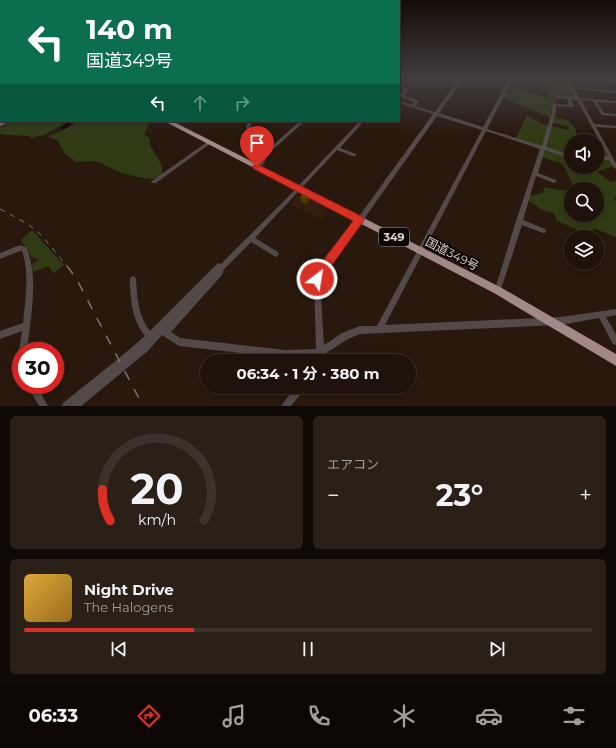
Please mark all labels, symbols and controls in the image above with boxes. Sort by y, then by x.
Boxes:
text: 140 m [86,12,173,46]
icon: left [20,16,72,68]
text: 国道349号 [86,50,173,72]
icon: left [147,92,169,114]
icon: ahead [189,92,211,114]
icon: right [231,92,253,114]
pin [240,126,274,167]
icon: arrive [246,132,268,154]
map controls [564,134,604,270]
button: sound [564,134,604,174]
button: search [564,182,604,222]
road number: 349 [379,228,409,246]
button: layers [564,230,604,270]
street label: 国道349号 [423,234,481,273]
position arrow [296,258,338,300]
speed limit sign: 30 [12,342,64,394]
text: 06:34 · 1 分 · 380 m [237,364,380,383]
text: エアコン [327,456,379,472]
text: 20 [130,463,183,513]
text: 23° [436,477,483,514]
text: − [327,482,340,509]
text: + [579,482,592,509]
text: km/h [137,510,176,528]
text: Night Drive [84,580,174,599]
text: The Halogens [84,599,173,615]
icon: previous [108,638,130,660]
icon: pause [297,638,319,660]
icon: next [486,638,508,660]
icon: directions [135,702,163,730]
icon: music [220,702,248,730]
icon: phone [305,702,333,730]
icon: climate [390,702,418,730]
icon: car [475,702,503,730]
icon: filters [560,702,588,730]
text: 06:33 [28,705,78,727]

